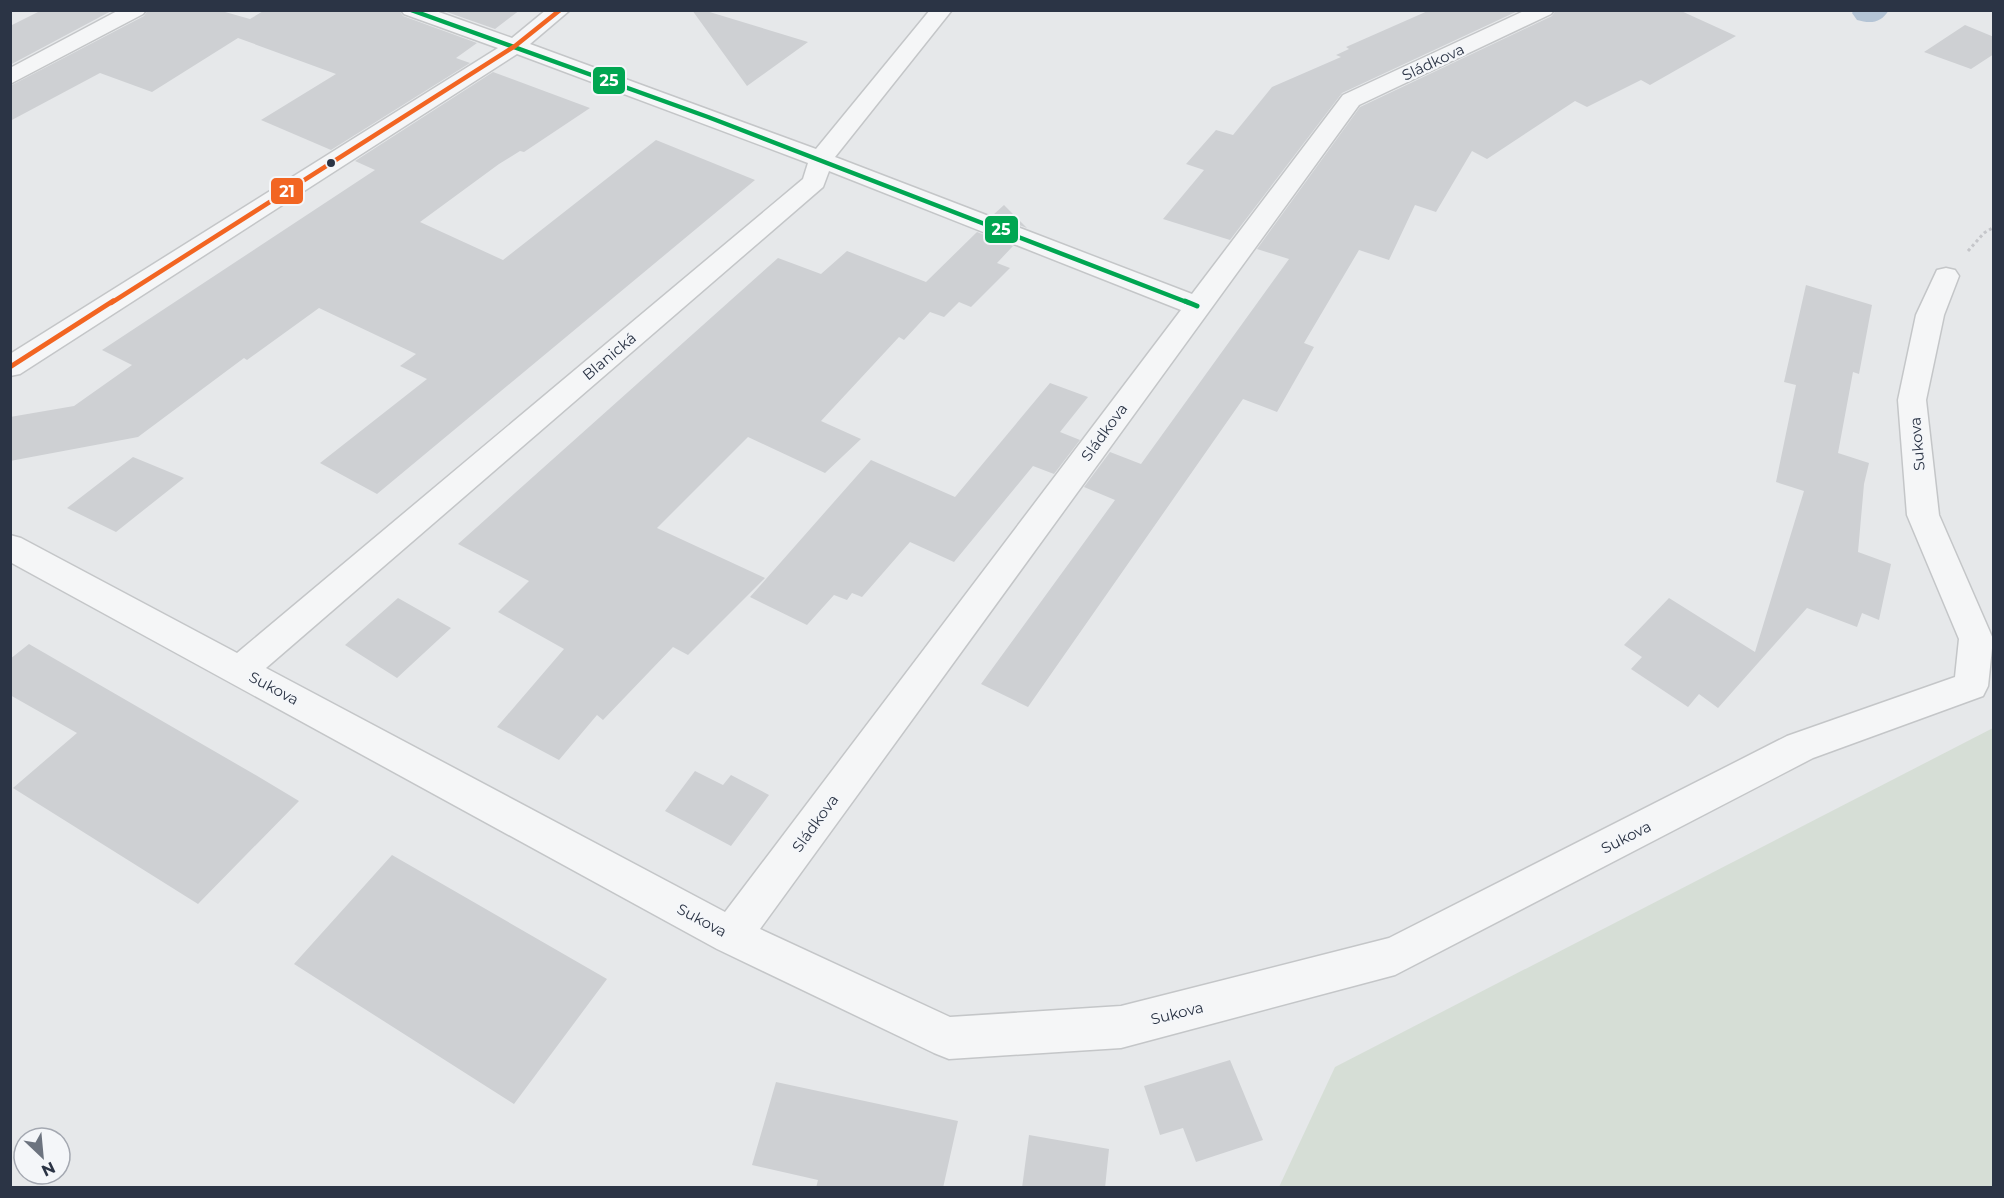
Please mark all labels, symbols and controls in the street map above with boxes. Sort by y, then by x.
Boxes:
street label: Sládkova [1399,39,1467,85]
line badge: 25 [592,66,626,95]
text: 25 [600,71,619,90]
unlabelled marker [325,157,337,169]
line badge: 21 [270,177,304,205]
text: 21 [279,182,295,201]
line badge: 25 [984,215,1019,244]
text: 25 [992,220,1011,239]
street label: Blanická [578,328,640,384]
street label: Sládkova [1077,399,1131,465]
street label: Sukova [1905,416,1929,472]
street label: Sukova [246,667,302,709]
street label: Sládkova [788,790,842,856]
street label: Sukova [1598,816,1654,858]
street label: Sukova [674,899,730,941]
street label: Sukova [1149,997,1205,1029]
north arrow [12,1126,72,1186]
text: N [38,1158,58,1180]

